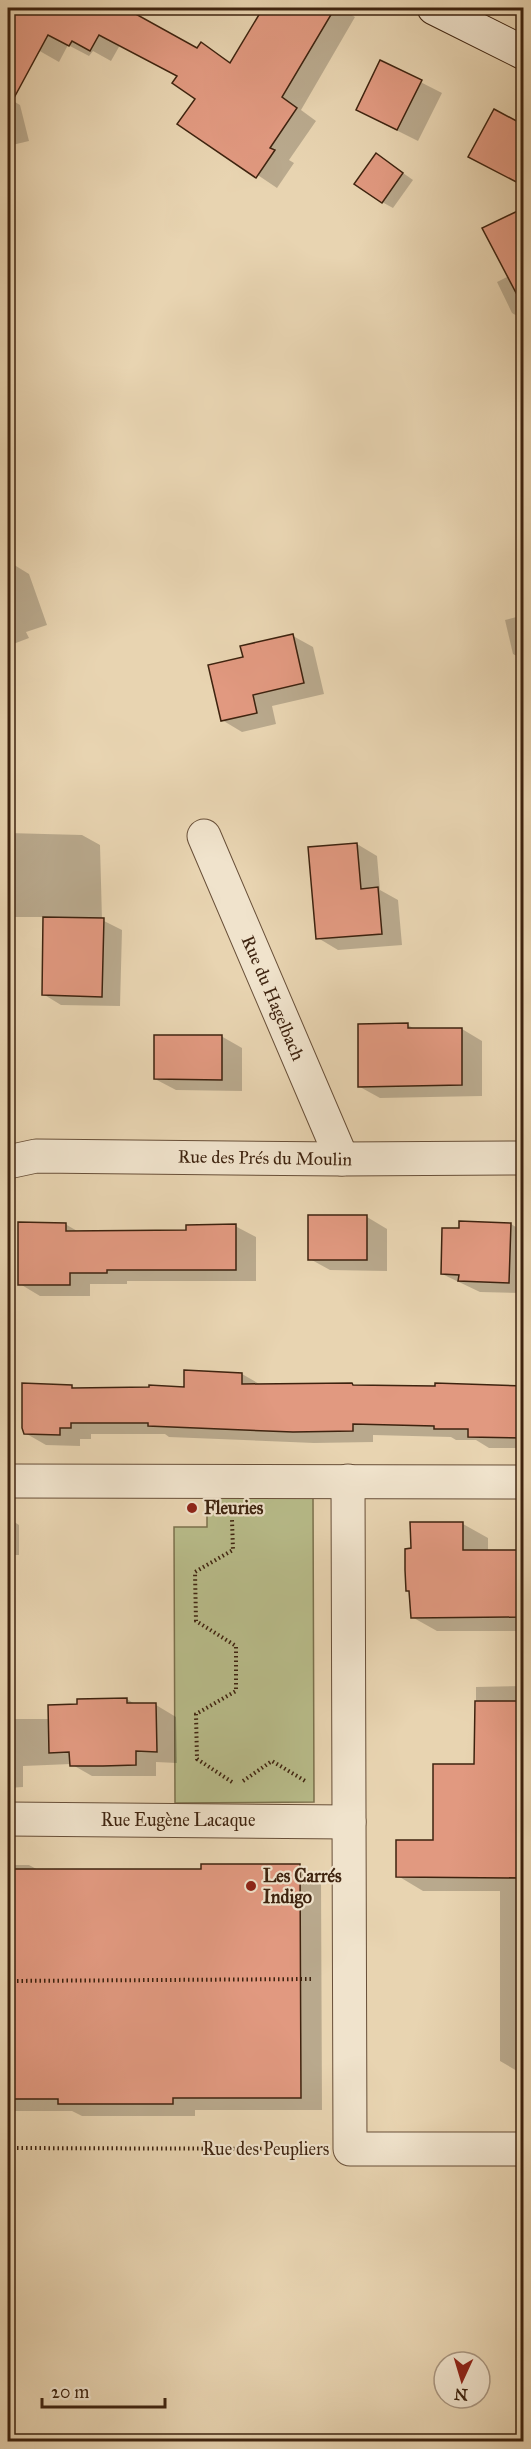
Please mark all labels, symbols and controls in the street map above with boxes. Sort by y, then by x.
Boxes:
street label: Rue du Hagelbach [236,932,309,1064]
street label: Rue des Prés du Moulin [178,1145,353,1171]
place label: Fleuries [204,1497,264,1519]
marker: Fleuries [185,1501,199,1515]
street label: Rue Eugène Lacaque [101,1809,255,1832]
place label: Les Carrés Indigo [263,1865,342,1909]
marker: Les Carrés Indigo [244,1879,258,1893]
street label: Rue des Peupliers [203,2138,329,2160]
north arrow [432,2350,492,2410]
scale bar [42,2371,165,2409]
text: 20 m [51,2381,89,2403]
text: N [453,2384,468,2404]

